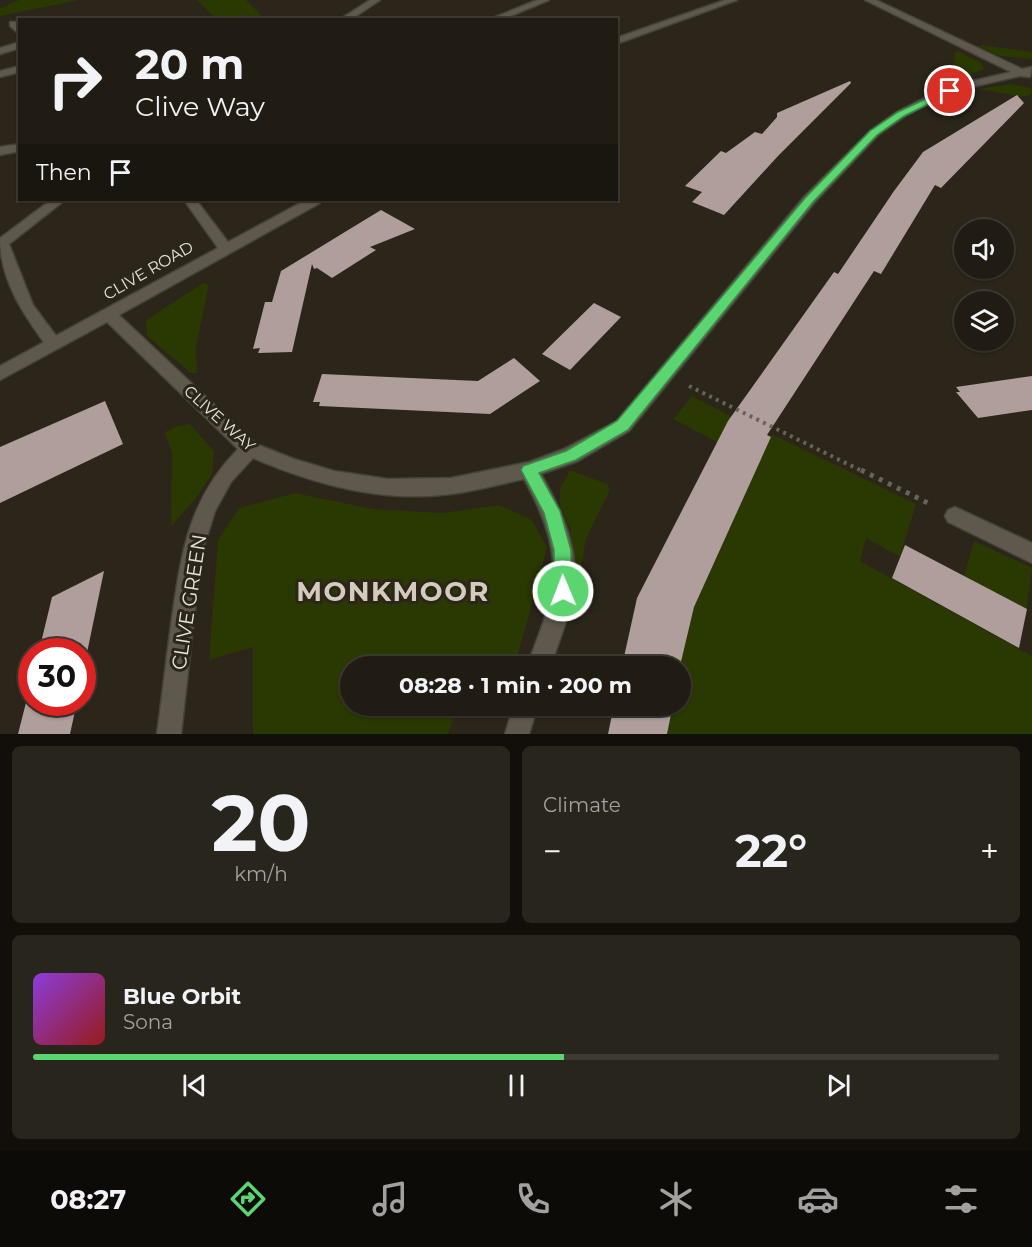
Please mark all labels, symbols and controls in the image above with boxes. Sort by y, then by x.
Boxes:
text: 20 m [135,38,244,90]
icon: right [36,42,114,120]
pin [924,65,975,116]
icon: arrive [933,74,966,107]
text: Clive Way [135,90,265,123]
icon: arrive [104,156,137,189]
text: Then [36,159,92,186]
map controls [954,219,1014,351]
button: sound [954,219,1014,279]
street label: CLIVE ROAD [100,237,197,304]
button: layers [954,291,1014,351]
street label: CLIVE WAY [180,381,260,456]
street label: CLIVE GREEN [166,533,212,671]
position arrow [531,559,595,623]
district label: MONKMOOR [296,575,490,608]
speed limit sign: 30 [18,638,96,716]
text: 08:28 · 1 min · 200 m [399,672,632,699]
text: 20 [212,775,310,871]
text: Climate [543,793,621,817]
text: 22° [735,823,807,878]
text: − [543,831,562,871]
text: + [980,831,999,871]
text: km/h [234,862,288,886]
text: Blue Orbit [123,983,241,1010]
text: Sona [123,1010,173,1034]
icon: previous [178,1069,211,1102]
icon: pause [500,1069,533,1102]
icon: next [822,1069,855,1102]
icon: directions [227,1178,269,1220]
icon: music [369,1178,411,1220]
icon: phone [512,1178,554,1220]
icon: climate [655,1178,697,1220]
icon: car [797,1178,839,1220]
icon: filters [940,1178,982,1220]
text: 08:27 [50,1183,126,1216]

